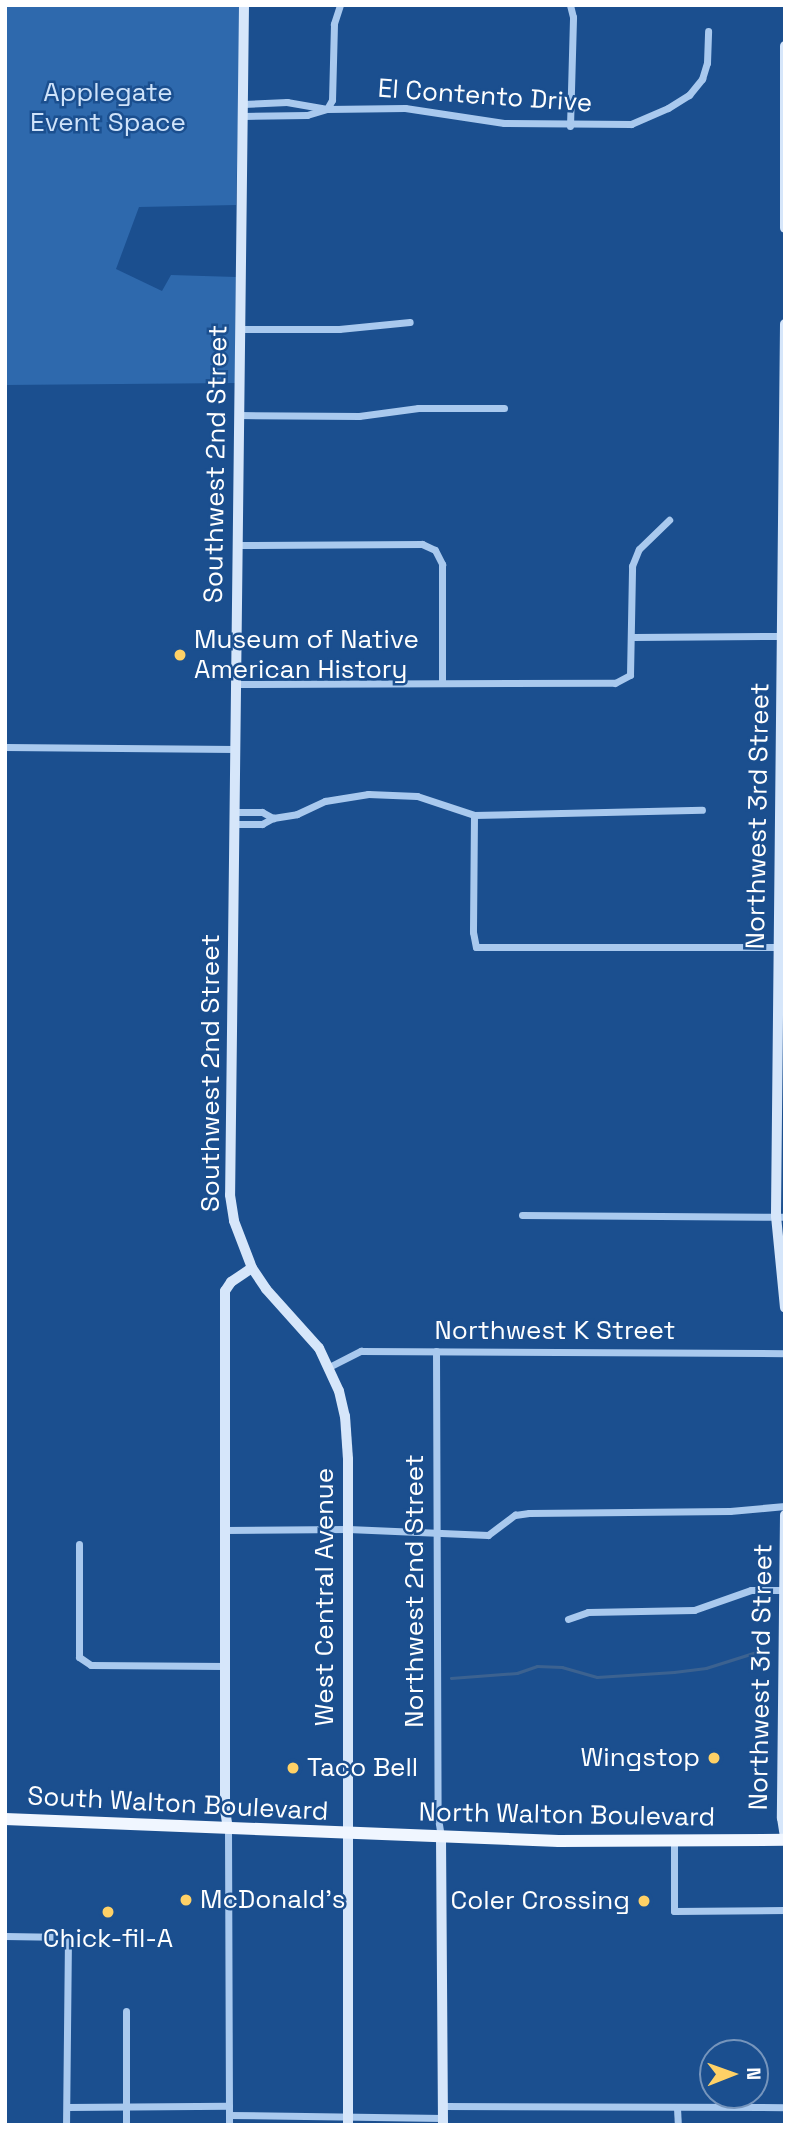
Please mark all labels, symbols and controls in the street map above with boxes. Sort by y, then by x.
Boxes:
street label: El Contento Drive [377,73,593,119]
park label: Applegate Event Space [30,77,186,138]
street label: Southwest 2nd Street [198,325,234,603]
place label: Museum of Native American History [194,624,419,686]
marker: Museum of Native American History [172,647,188,663]
street label: Northwest 3rd Street [740,682,776,950]
street label: Southwest 2nd Street [195,934,227,1212]
street label: Northwest K Street [435,1315,675,1347]
street label: Northwest 2nd Street [399,1454,431,1728]
street label: West Central Avenue [309,1468,341,1726]
street label: Northwest 3rd Street [743,1543,779,1811]
place label: Wingstop [581,1742,700,1774]
marker: Wingstop [706,1750,722,1766]
place label: Taco Bell [307,1752,418,1784]
marker: Taco Bell [285,1760,301,1776]
street label: South Walton Boulevard [27,1781,329,1827]
street label: North Walton Boulevard [418,1797,716,1833]
place label: McDonald's [200,1884,345,1916]
place label: Coler Crossing [450,1885,630,1917]
marker: McDonald's [178,1892,194,1908]
marker: Coler Crossing [636,1893,652,1909]
marker: Chick-fil-A [100,1904,116,1920]
place label: Chick-fil-A [43,1923,173,1955]
north arrow [699,2039,769,2109]
text: N [741,2067,766,2080]

